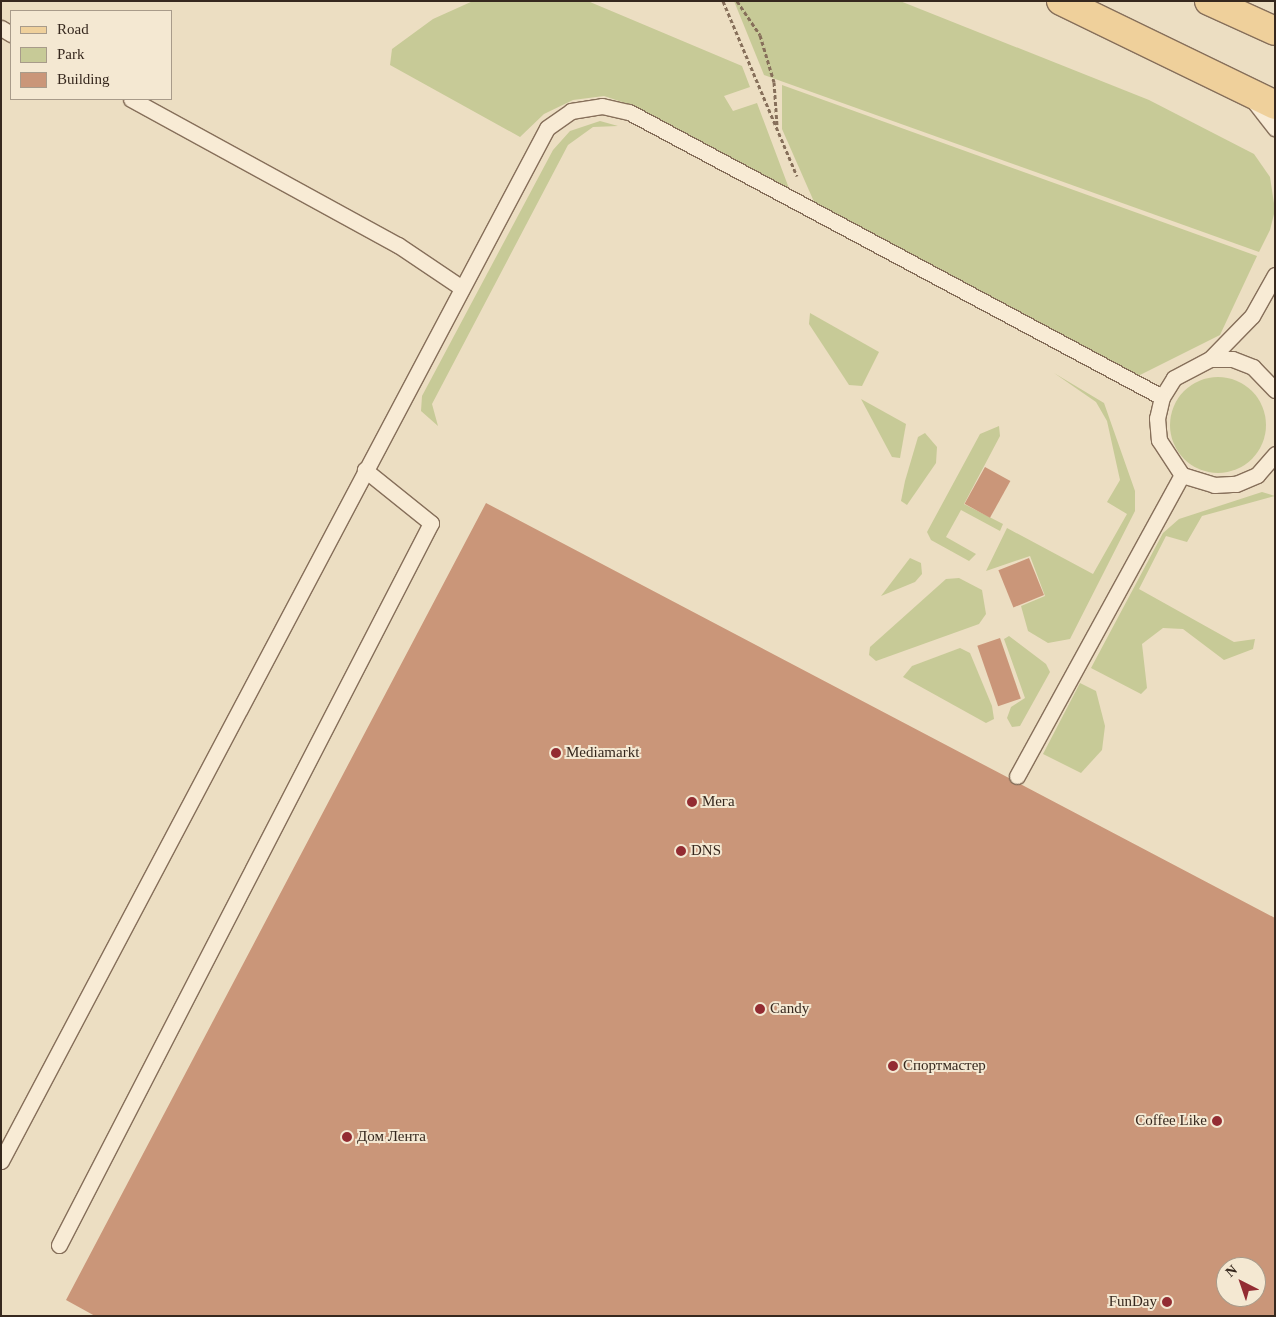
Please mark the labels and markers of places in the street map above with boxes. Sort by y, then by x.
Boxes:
place label: Mediamarkt [566,744,639,762]
marker: Mediamarkt [550,747,562,759]
place label: Мега [702,793,735,811]
marker: Мега [686,796,698,808]
place label: DNS [691,842,721,860]
marker: DNS [675,845,687,857]
place label: Candy [770,1000,809,1018]
marker: Candy [754,1003,766,1015]
place label: Спортмастер [903,1057,986,1075]
marker: Спортмастер [887,1060,899,1072]
place label: Coffee Like [1135,1112,1207,1130]
marker: Coffee Like [1211,1115,1223,1127]
place label: Дом Лента [357,1128,426,1146]
marker: Дом Лента [341,1131,353,1143]
place label: FunDay [1109,1293,1157,1311]
marker: FunDay [1161,1296,1173,1308]

